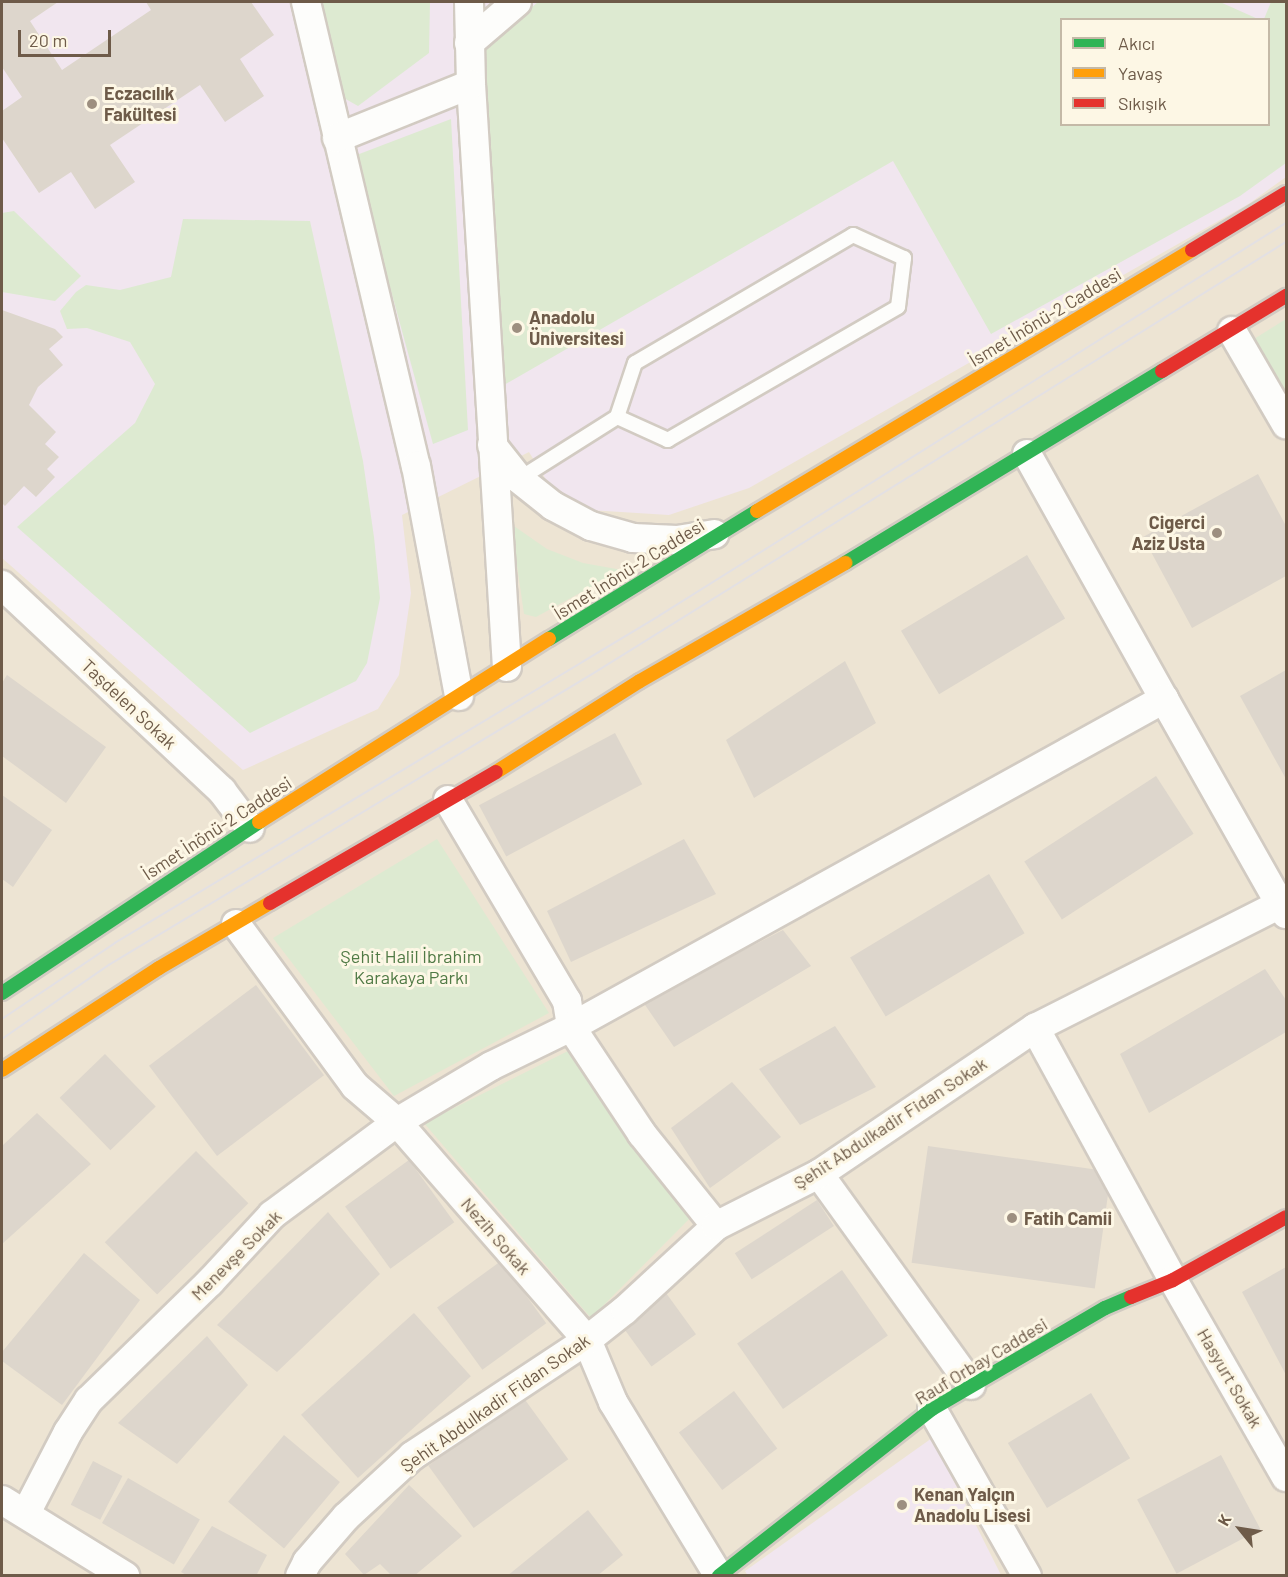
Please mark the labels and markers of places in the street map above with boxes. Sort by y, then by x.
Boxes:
place label: Eczacılık Fakültesi [104,83,177,125]
marker: Eczacılık Fakültesi [85,97,99,111]
place label: Anadolu Üniversitesi [529,307,624,350]
marker: Anadolu Üniversitesi [510,321,524,335]
place label: Cigerci Aziz Usta [1131,512,1205,554]
marker: Cigerci Aziz Usta [1210,526,1224,540]
place label: Fatih Camii [1024,1207,1112,1229]
marker: Fatih Camii [1005,1211,1019,1225]
place label: Kenan Yalçın Anadolu Lisesi [914,1484,1031,1526]
marker: Kenan Yalçın Anadolu Lisesi [895,1498,909,1512]

